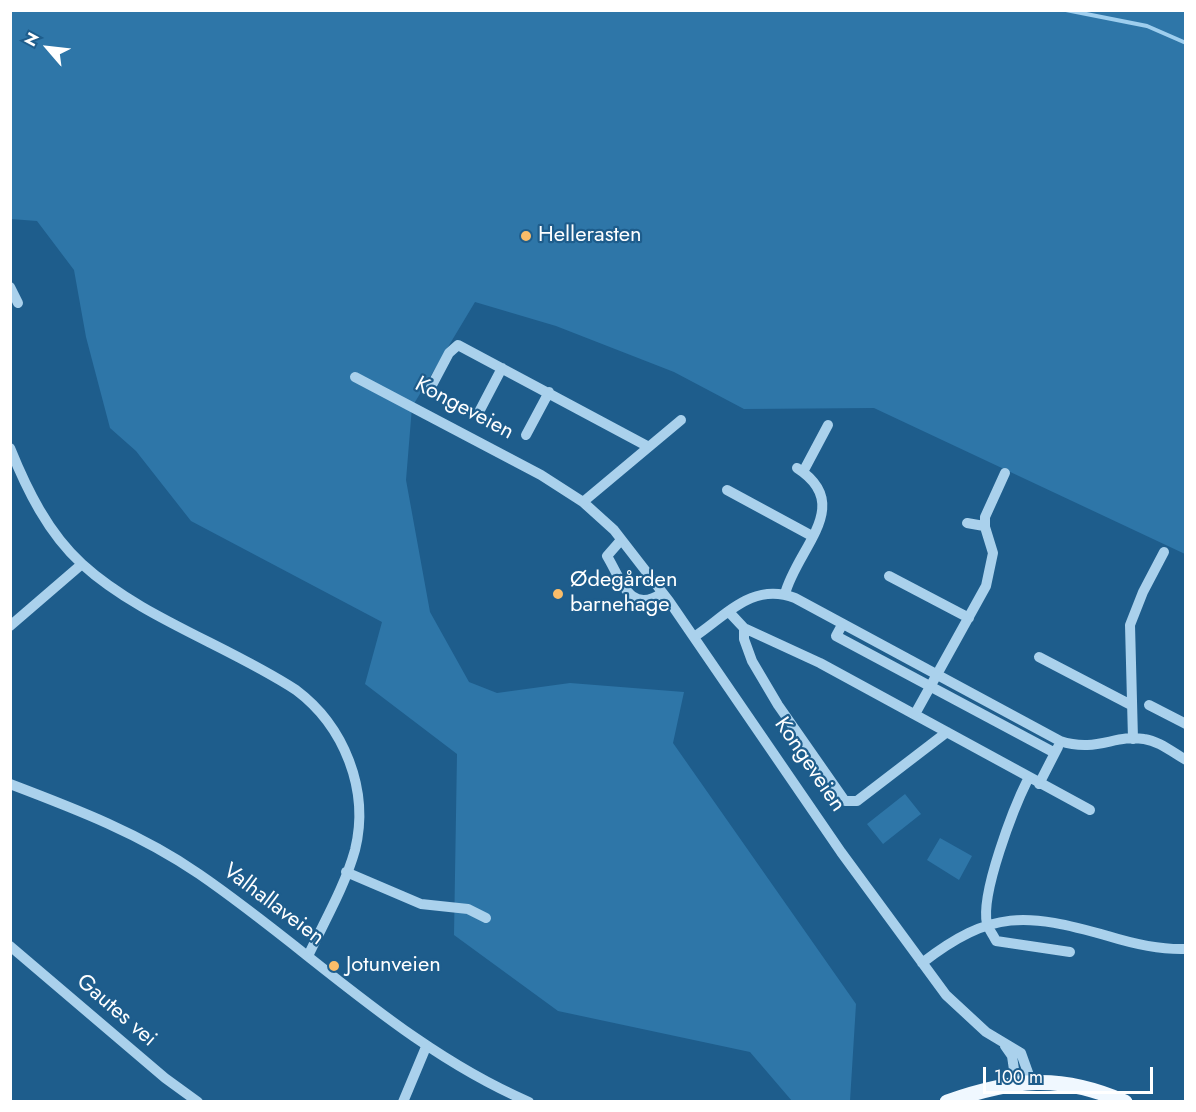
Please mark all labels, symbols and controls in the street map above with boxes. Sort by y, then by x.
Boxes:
north arrow [18,18,78,78]
text: N [19,28,45,50]
place label: Hellerasten [538,223,642,249]
marker: Hellerasten [519,229,533,243]
street label: Kongeveien [410,372,518,446]
place label: Ødegården barnehage [570,568,677,620]
marker: Ødegården barnehage [551,587,565,601]
street label: Kongeveien [768,713,850,817]
street label: Valhallaveien [217,858,329,952]
place label: Jotunveien [346,953,441,979]
marker: Jotunveien [327,959,341,973]
street label: Gautes vei [70,969,162,1053]
scale bar [986,1055,1156,1093]
text: 100 m [994,1064,1043,1090]

